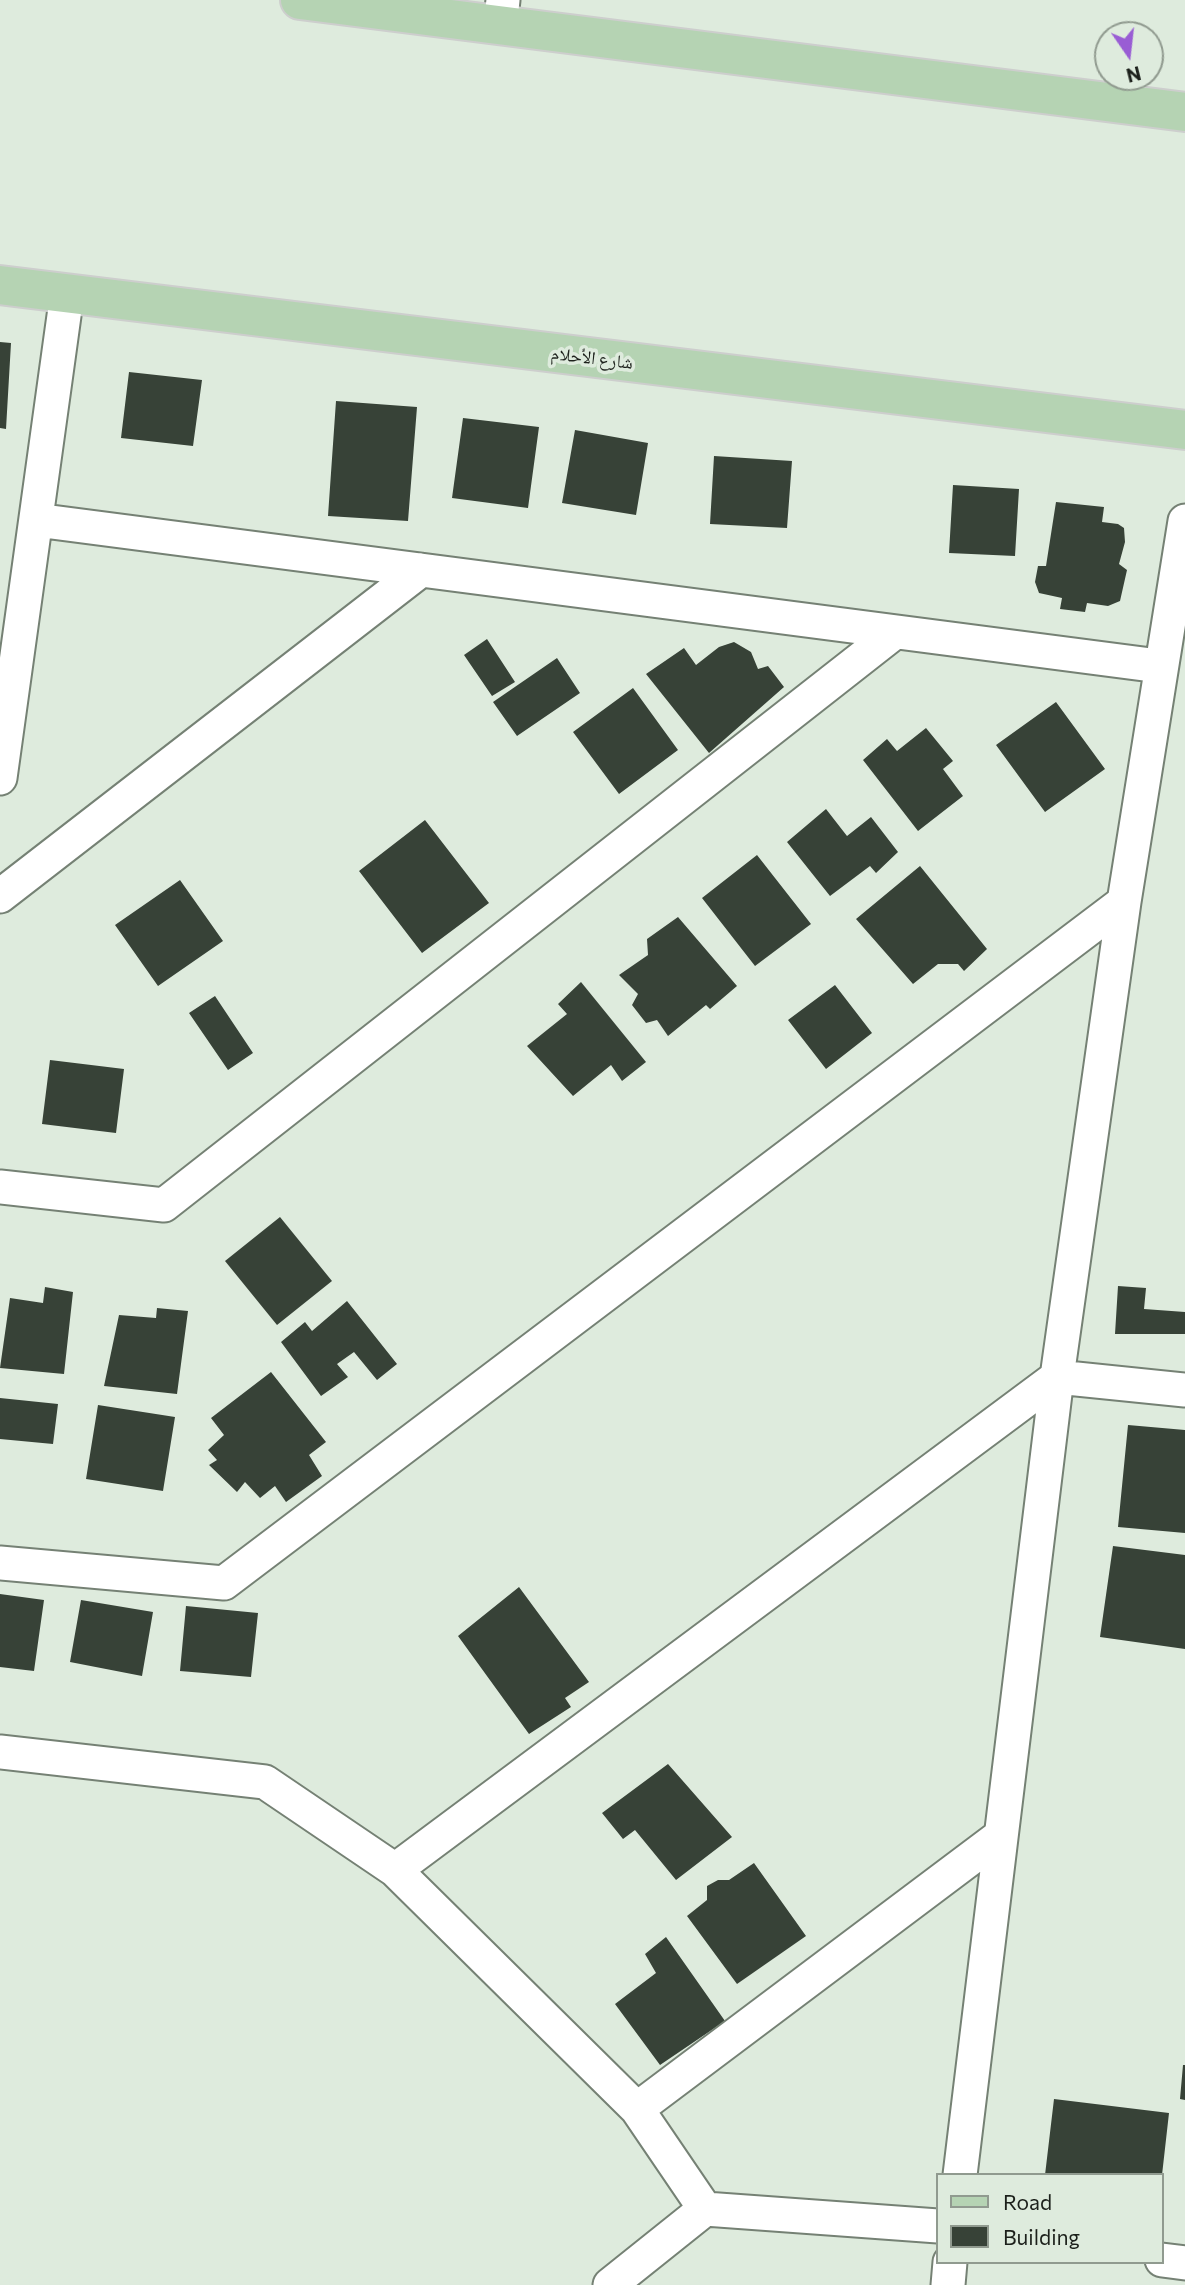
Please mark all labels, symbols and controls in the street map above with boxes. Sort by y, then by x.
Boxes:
north arrow [1094,21,1164,91]
text: N [1124,62,1143,88]
street label: شارع الأحلام [550,342,634,374]
legend [936,2173,1164,2264]
text: Road [1003,2189,1052,2214]
text: Building [1003,2224,1080,2249]

